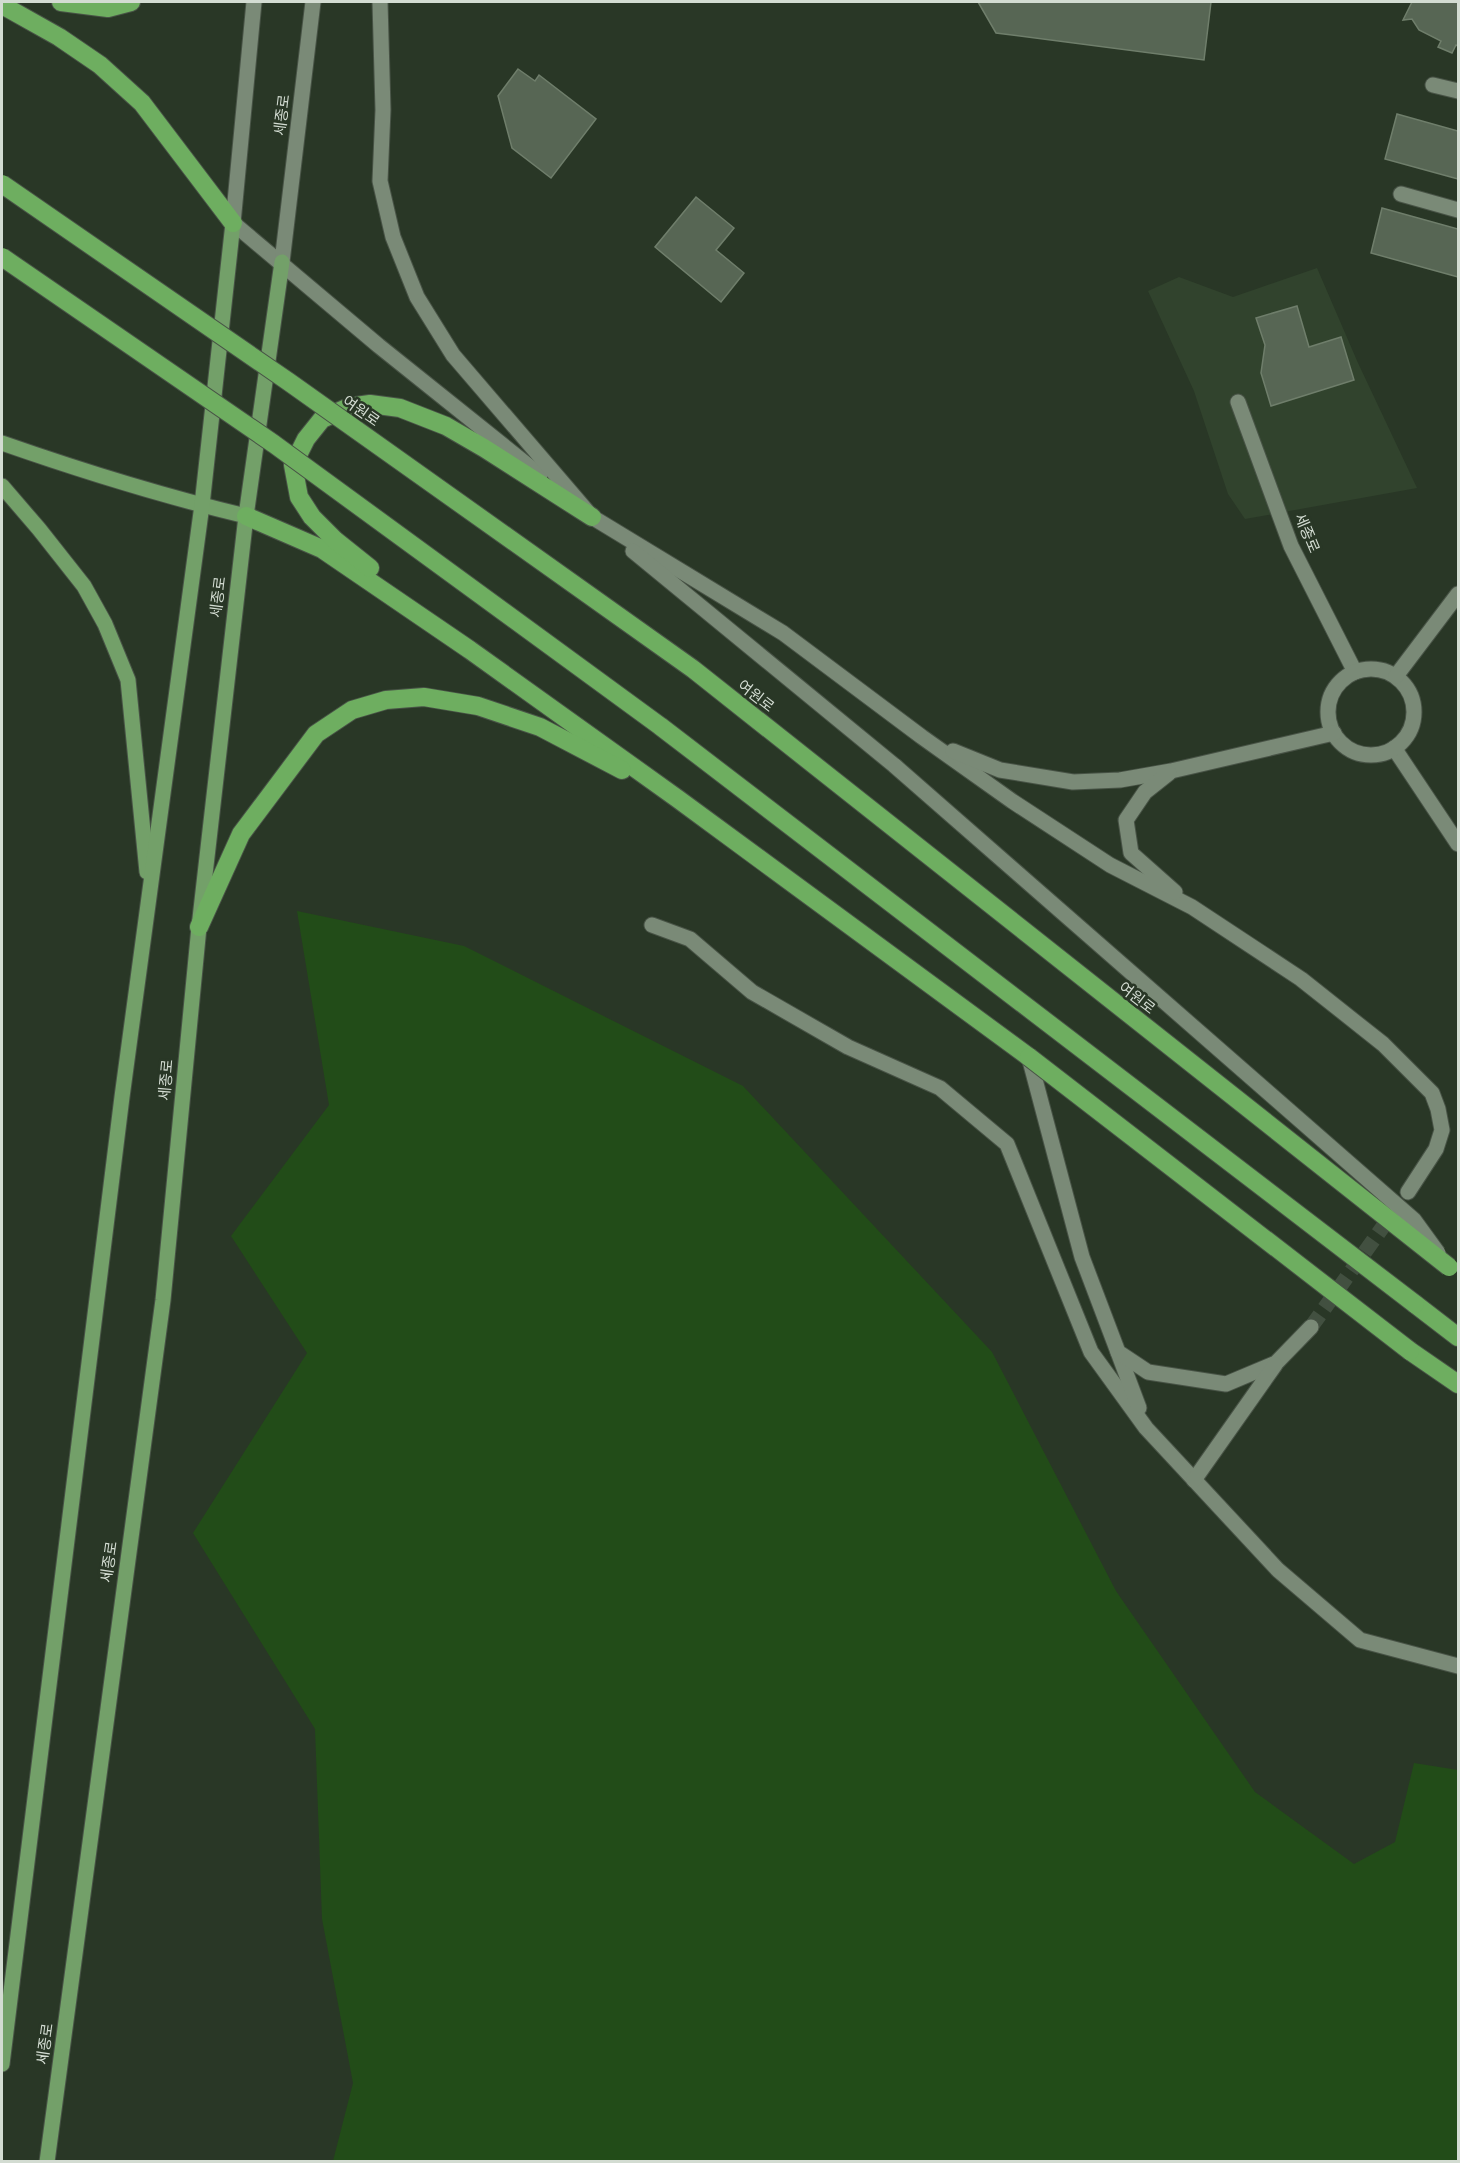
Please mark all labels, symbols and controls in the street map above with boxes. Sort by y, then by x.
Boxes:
street label: 세종로 [268,93,295,137]
street label: 여원로 [338,389,385,432]
street label: 세종로 [1289,509,1326,556]
street label: 세종로 [204,575,231,619]
street label: 여원로 [733,674,780,717]
street label: 여원로 [1114,976,1161,1019]
street label: 세종로 [152,1058,179,1102]
street label: 세종로 [94,1540,123,1584]
street label: 세종로 [30,2022,59,2066]

